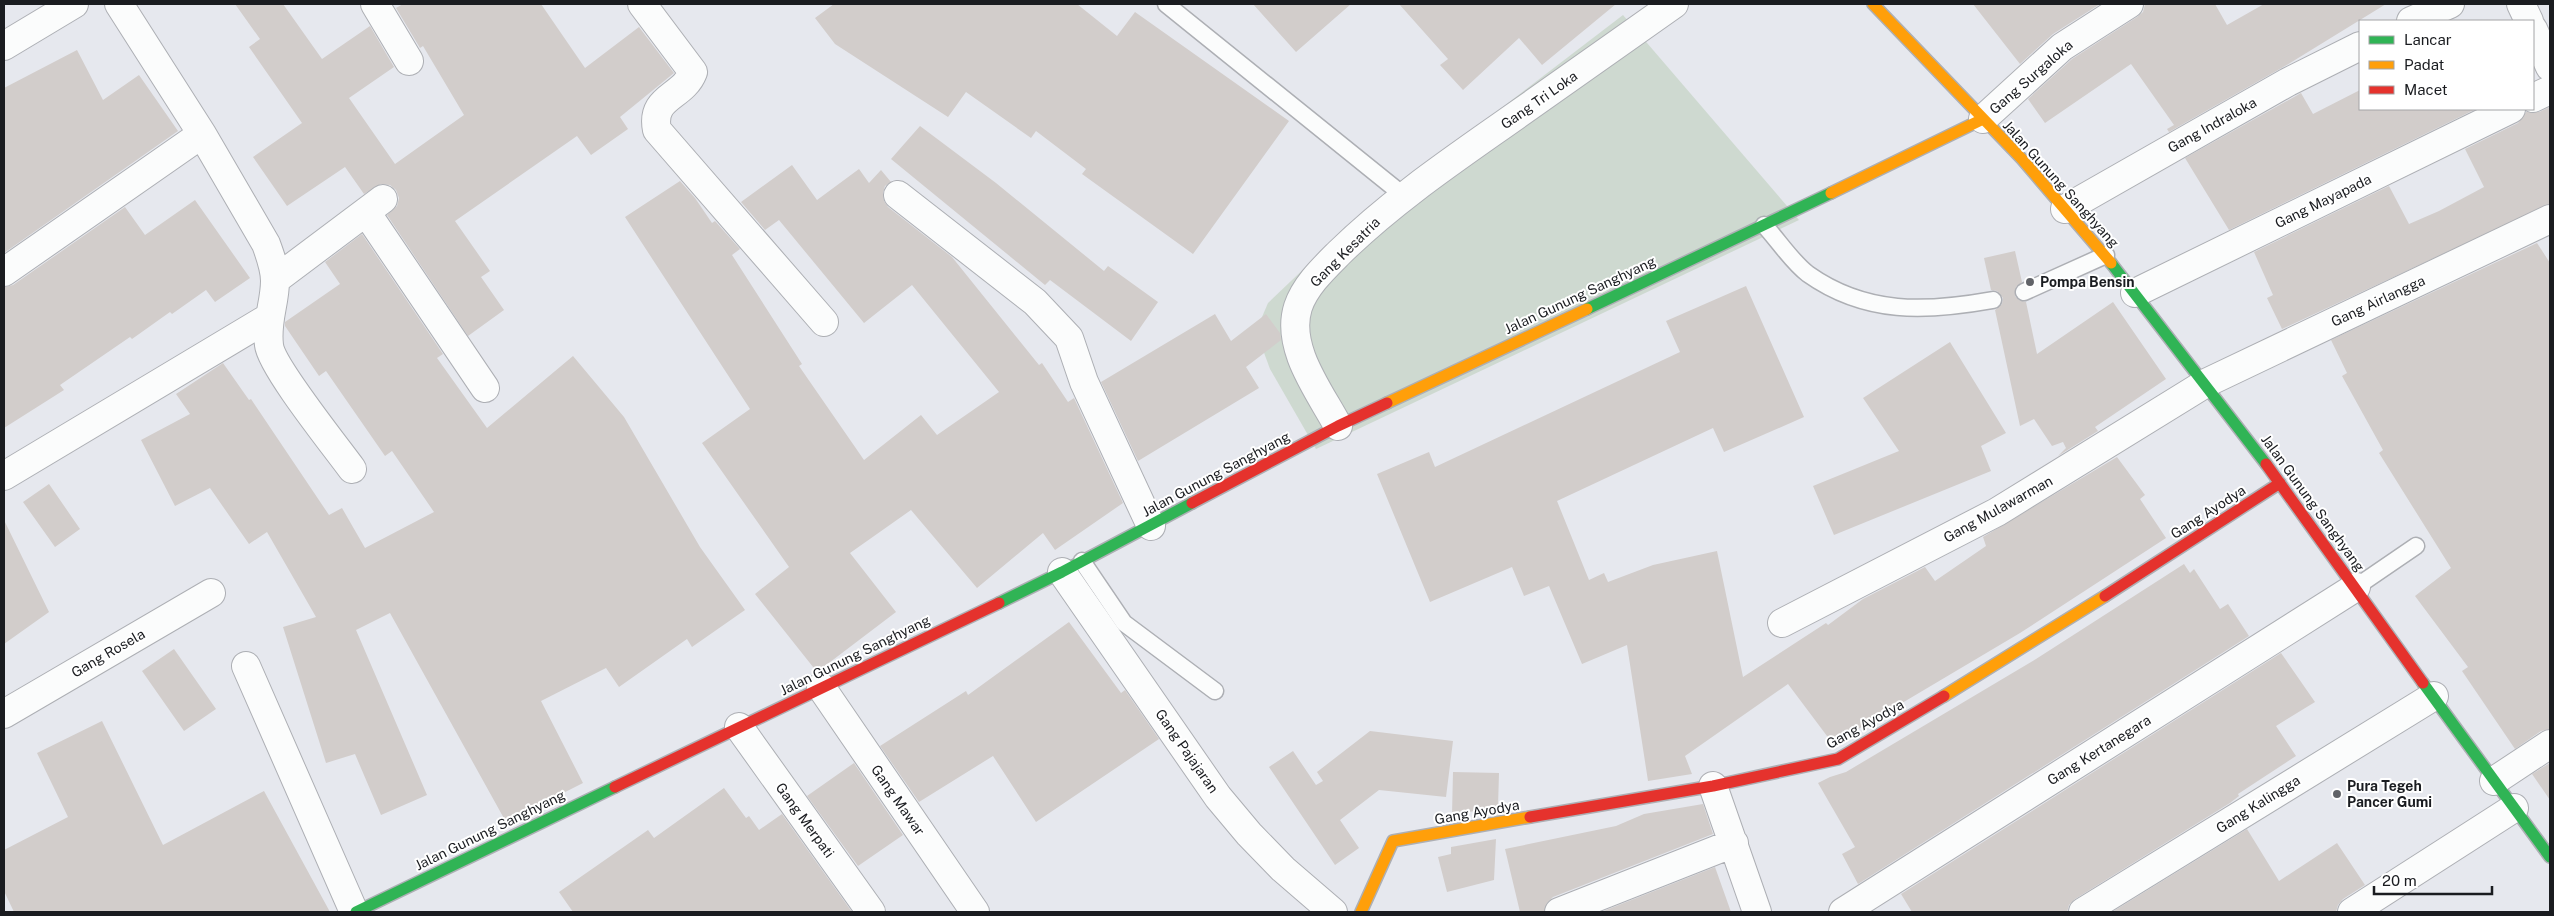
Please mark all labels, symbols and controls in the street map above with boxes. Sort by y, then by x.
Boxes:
legend [2359,20,2534,110]
text: Lancar [2404,31,2452,48]
street label: Gang Surgaloka [1986,37,2076,117]
text: Padat [2404,56,2445,73]
street label: Gang Tri Loka [1498,68,1580,132]
text: Macet [2404,81,2448,98]
street label: Gang Indraloka [2165,94,2259,156]
street label: Jalan Gunung Sanghyang [2000,117,2122,251]
street label: Gang Mayapada [2272,171,2374,231]
street label: Gang Kesatria [1307,214,1383,290]
street label: Jalan Gunung Sanghyang [1502,253,1658,337]
street label: Gang Airlangga [2328,272,2428,330]
place label: Pompa Bensin [2040,274,2134,290]
marker: Pompa Bensin [2024,276,2036,288]
street label: Jalan Gunung Sanghyang [1139,428,1293,520]
street label: Jalan Gunung Sanghyang [2258,432,2368,575]
street label: Gang Mulawarman [1941,472,2055,546]
street label: Gang Ayodya [2168,482,2248,542]
street label: Jalan Gunung Sanghyang [777,611,933,698]
street label: Gang Rosela [68,626,148,680]
street label: Gang Ayodya [1824,696,1906,752]
street label: Gang Pajajaran [1152,706,1222,796]
street label: Gang Kertanegara [2044,712,2154,788]
street label: Gang Mawar [868,762,928,838]
street label: Gang Kalingga [2213,772,2303,836]
place label: Pura Tegeh Pancer Gumi [2347,778,2432,810]
street label: Gang Merpati [773,779,837,861]
street label: Jalan Gunung Sanghyang [412,786,568,873]
marker: Pura Tegeh Pancer Gumi [2331,788,2343,800]
street label: Gang Ayodya [1433,797,1521,827]
scale bar [2374,864,2492,896]
text: 20 m [2382,872,2417,889]

